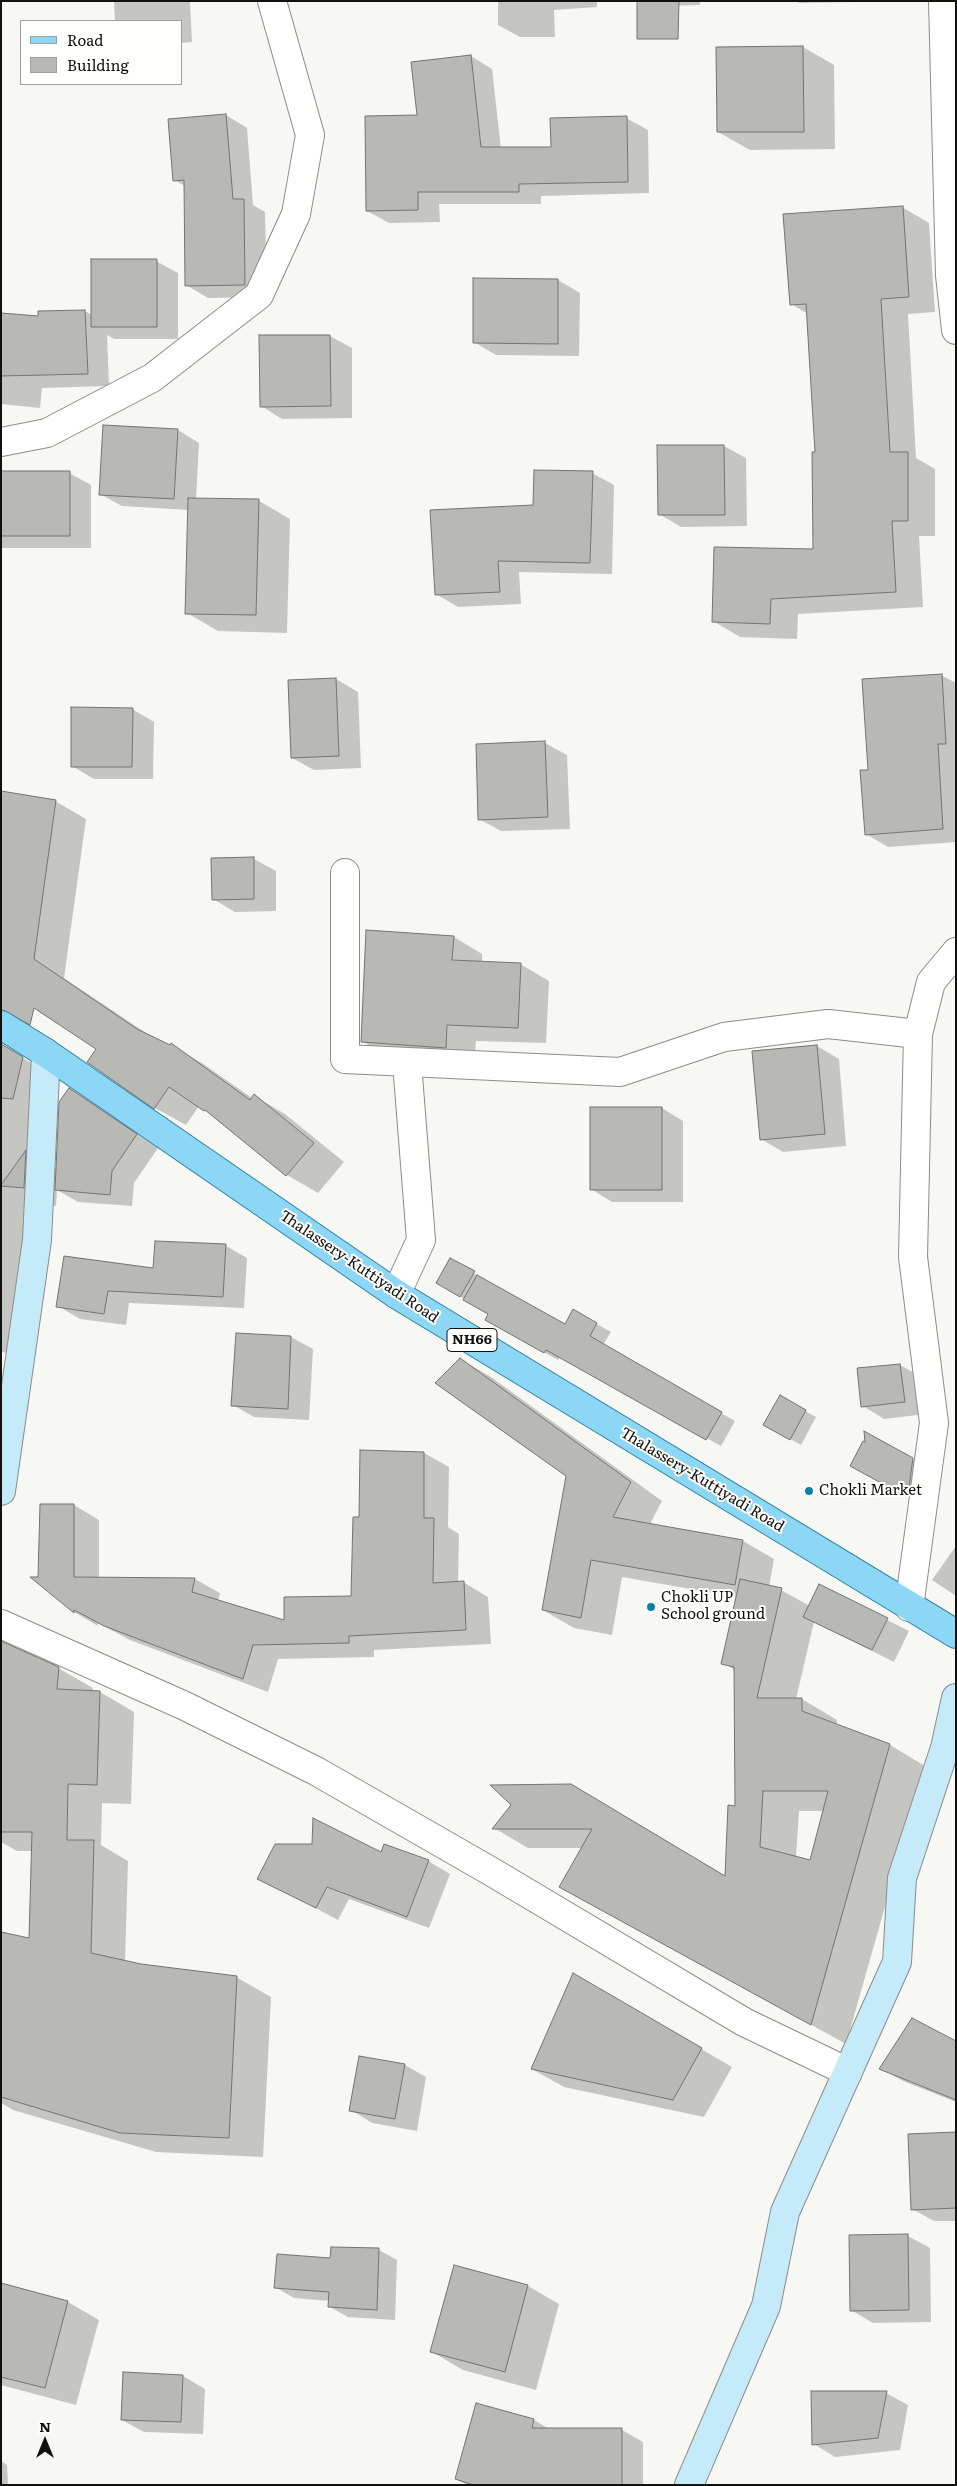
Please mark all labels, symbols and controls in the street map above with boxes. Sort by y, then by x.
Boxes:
legend [20,20,182,85]
text: Road [67,28,103,51]
text: Building [67,53,129,76]
street label: Thalassery-Kuttiyadi Road [276,1207,442,1327]
road number: NH66 [447,1328,497,1352]
street label: Thalassery-Kuttiyadi Road [617,1424,787,1536]
place label: Chokli Market [819,1482,922,1500]
marker: Chokli Market [803,1485,815,1497]
place label: Chokli UP School ground [661,1589,765,1624]
marker: Chokli UP School ground [645,1601,657,1613]
north arrow [20,2416,70,2466]
text: N [39,2416,51,2436]

